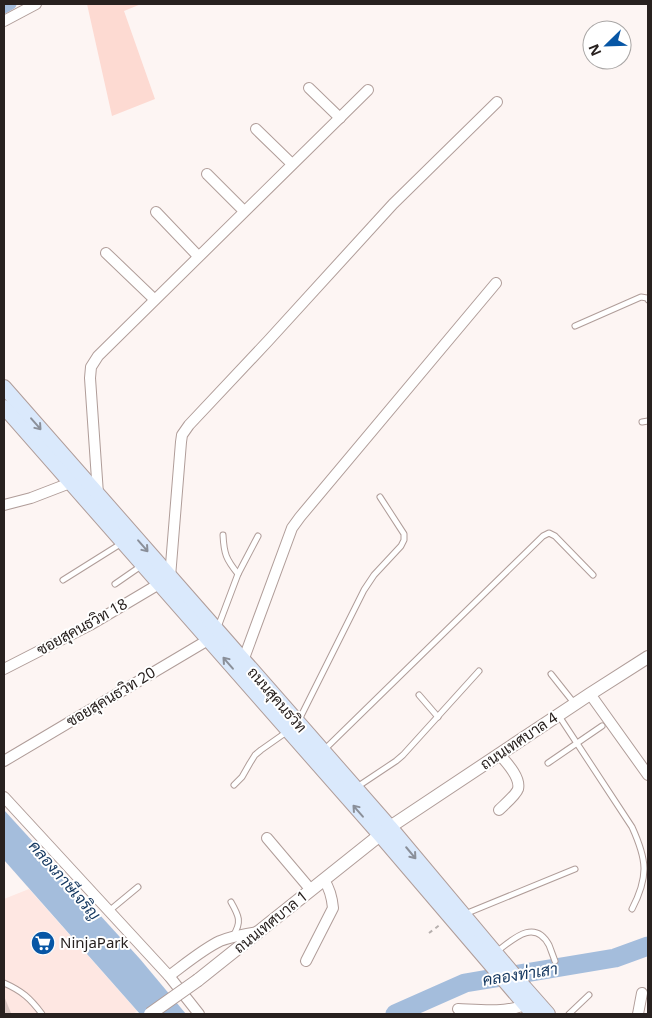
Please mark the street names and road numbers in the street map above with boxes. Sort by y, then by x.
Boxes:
street label: ซอยสุคนธวิท 18 [33,593,131,661]
street label: ซอยสุคนธวิท 20 [62,662,160,732]
street label: ถนนสุคนธวิท [242,662,312,738]
street label: ถนนเทศบาล 4 [476,707,561,773]
street label: ถนนเทศบาล 1 [229,885,311,957]

